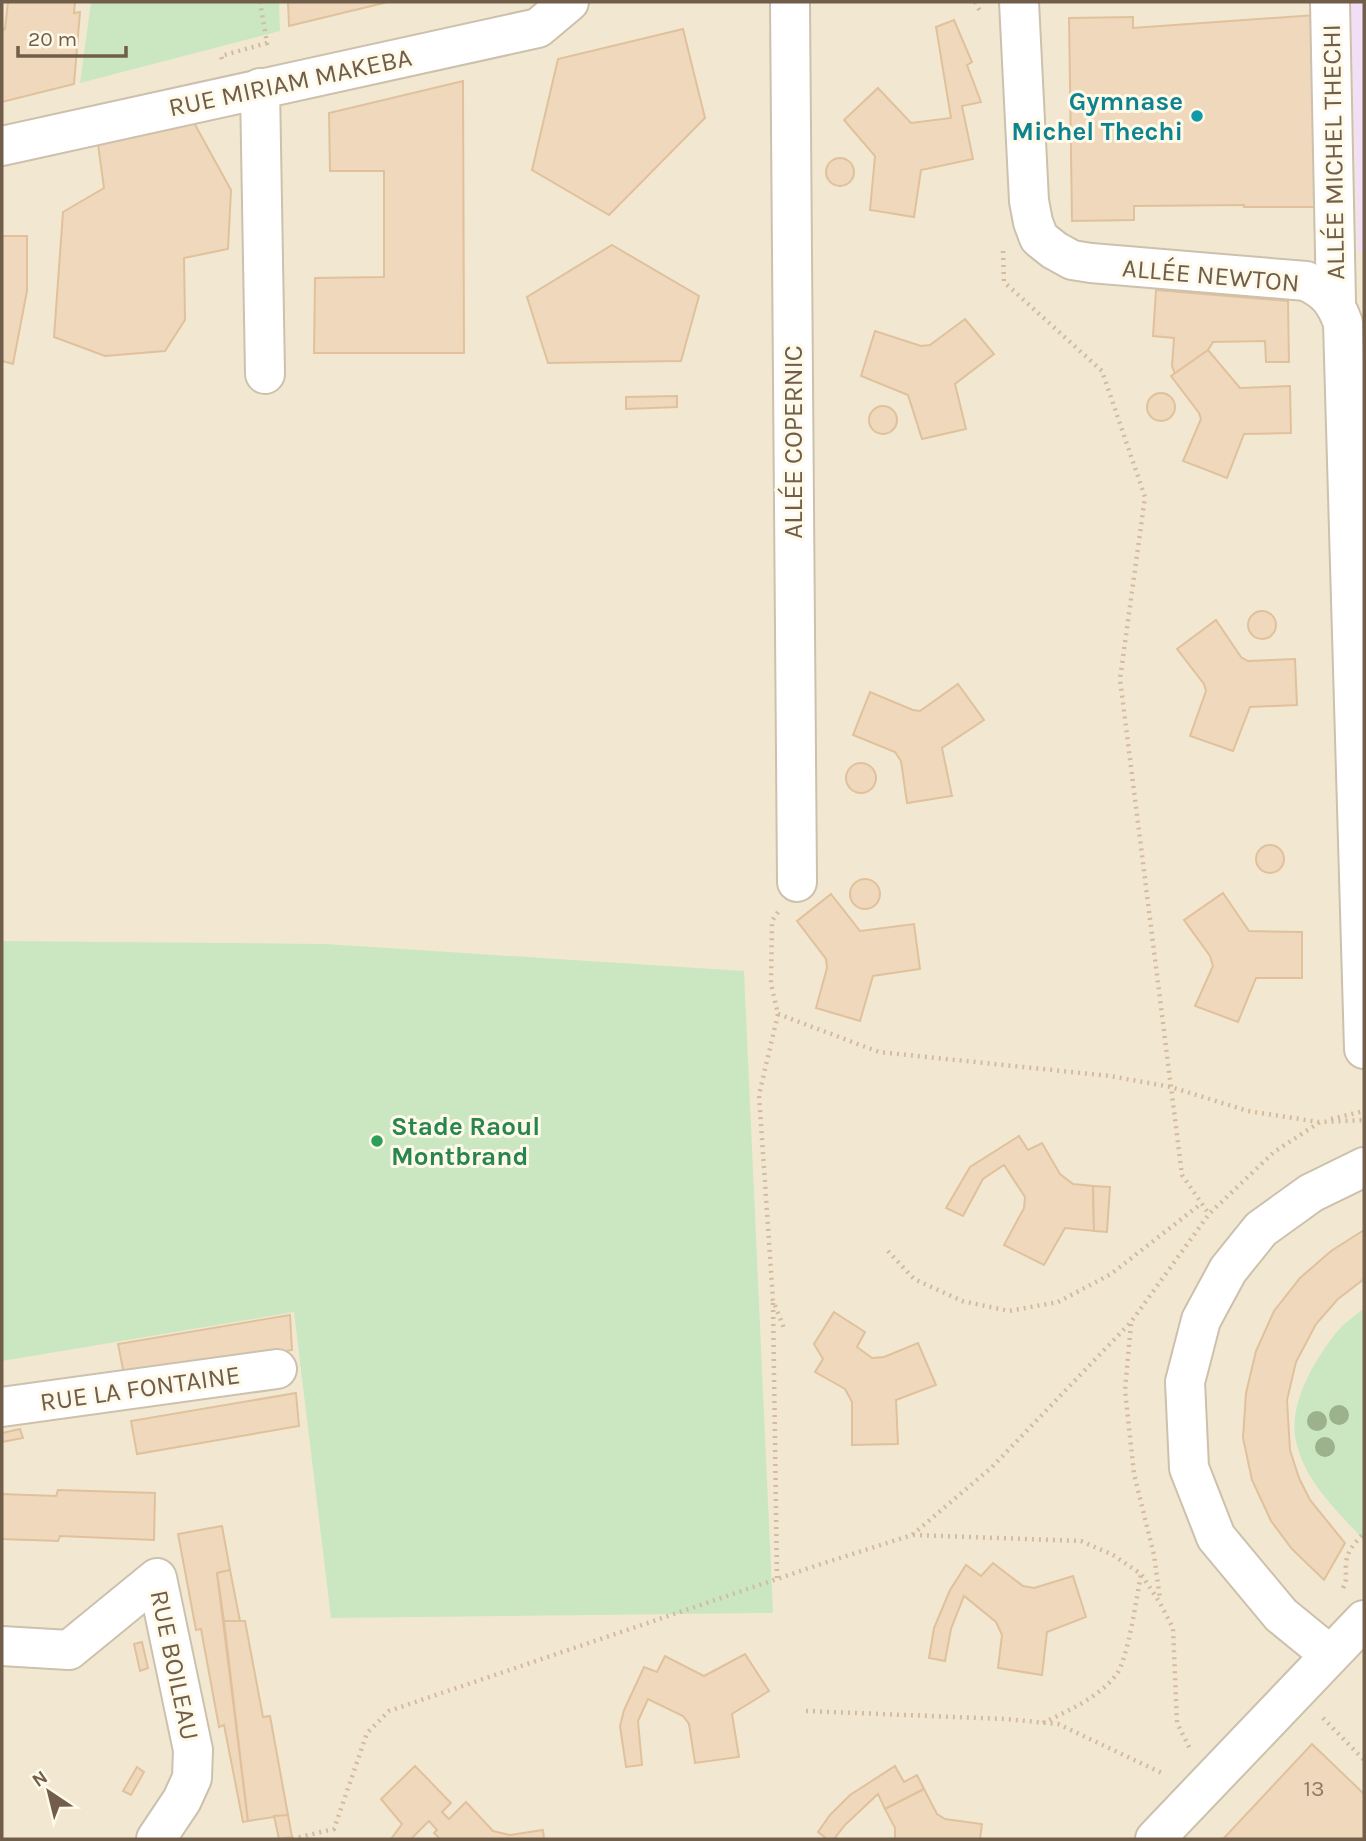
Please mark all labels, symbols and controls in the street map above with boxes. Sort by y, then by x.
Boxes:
scale bar [18,14,126,58]
street label: ALLÉE MICHEL THECHI [1315,24,1351,280]
text: 20 m [28,27,77,51]
street label: RUE MIRIAM MAKEBA [166,42,415,123]
place label: Gymnase Michel Thechi [1011,86,1183,147]
marker: Gymnase Michel Thechi [1189,108,1205,124]
street label: ALLÉE NEWTON [1121,251,1301,299]
street label: ALLÉE COPERNIC [777,345,809,539]
place label: Stade Raoul Montbrand [391,1111,540,1172]
marker: Stade Raoul Montbrand [369,1133,385,1149]
street label: RUE LA FONTAINE [38,1359,242,1418]
street label: RUE BOILEAU [143,1587,206,1743]
north arrow [14,1757,84,1827]
text: N [28,1766,52,1792]
house number: 13 [1303,1775,1325,1802]

